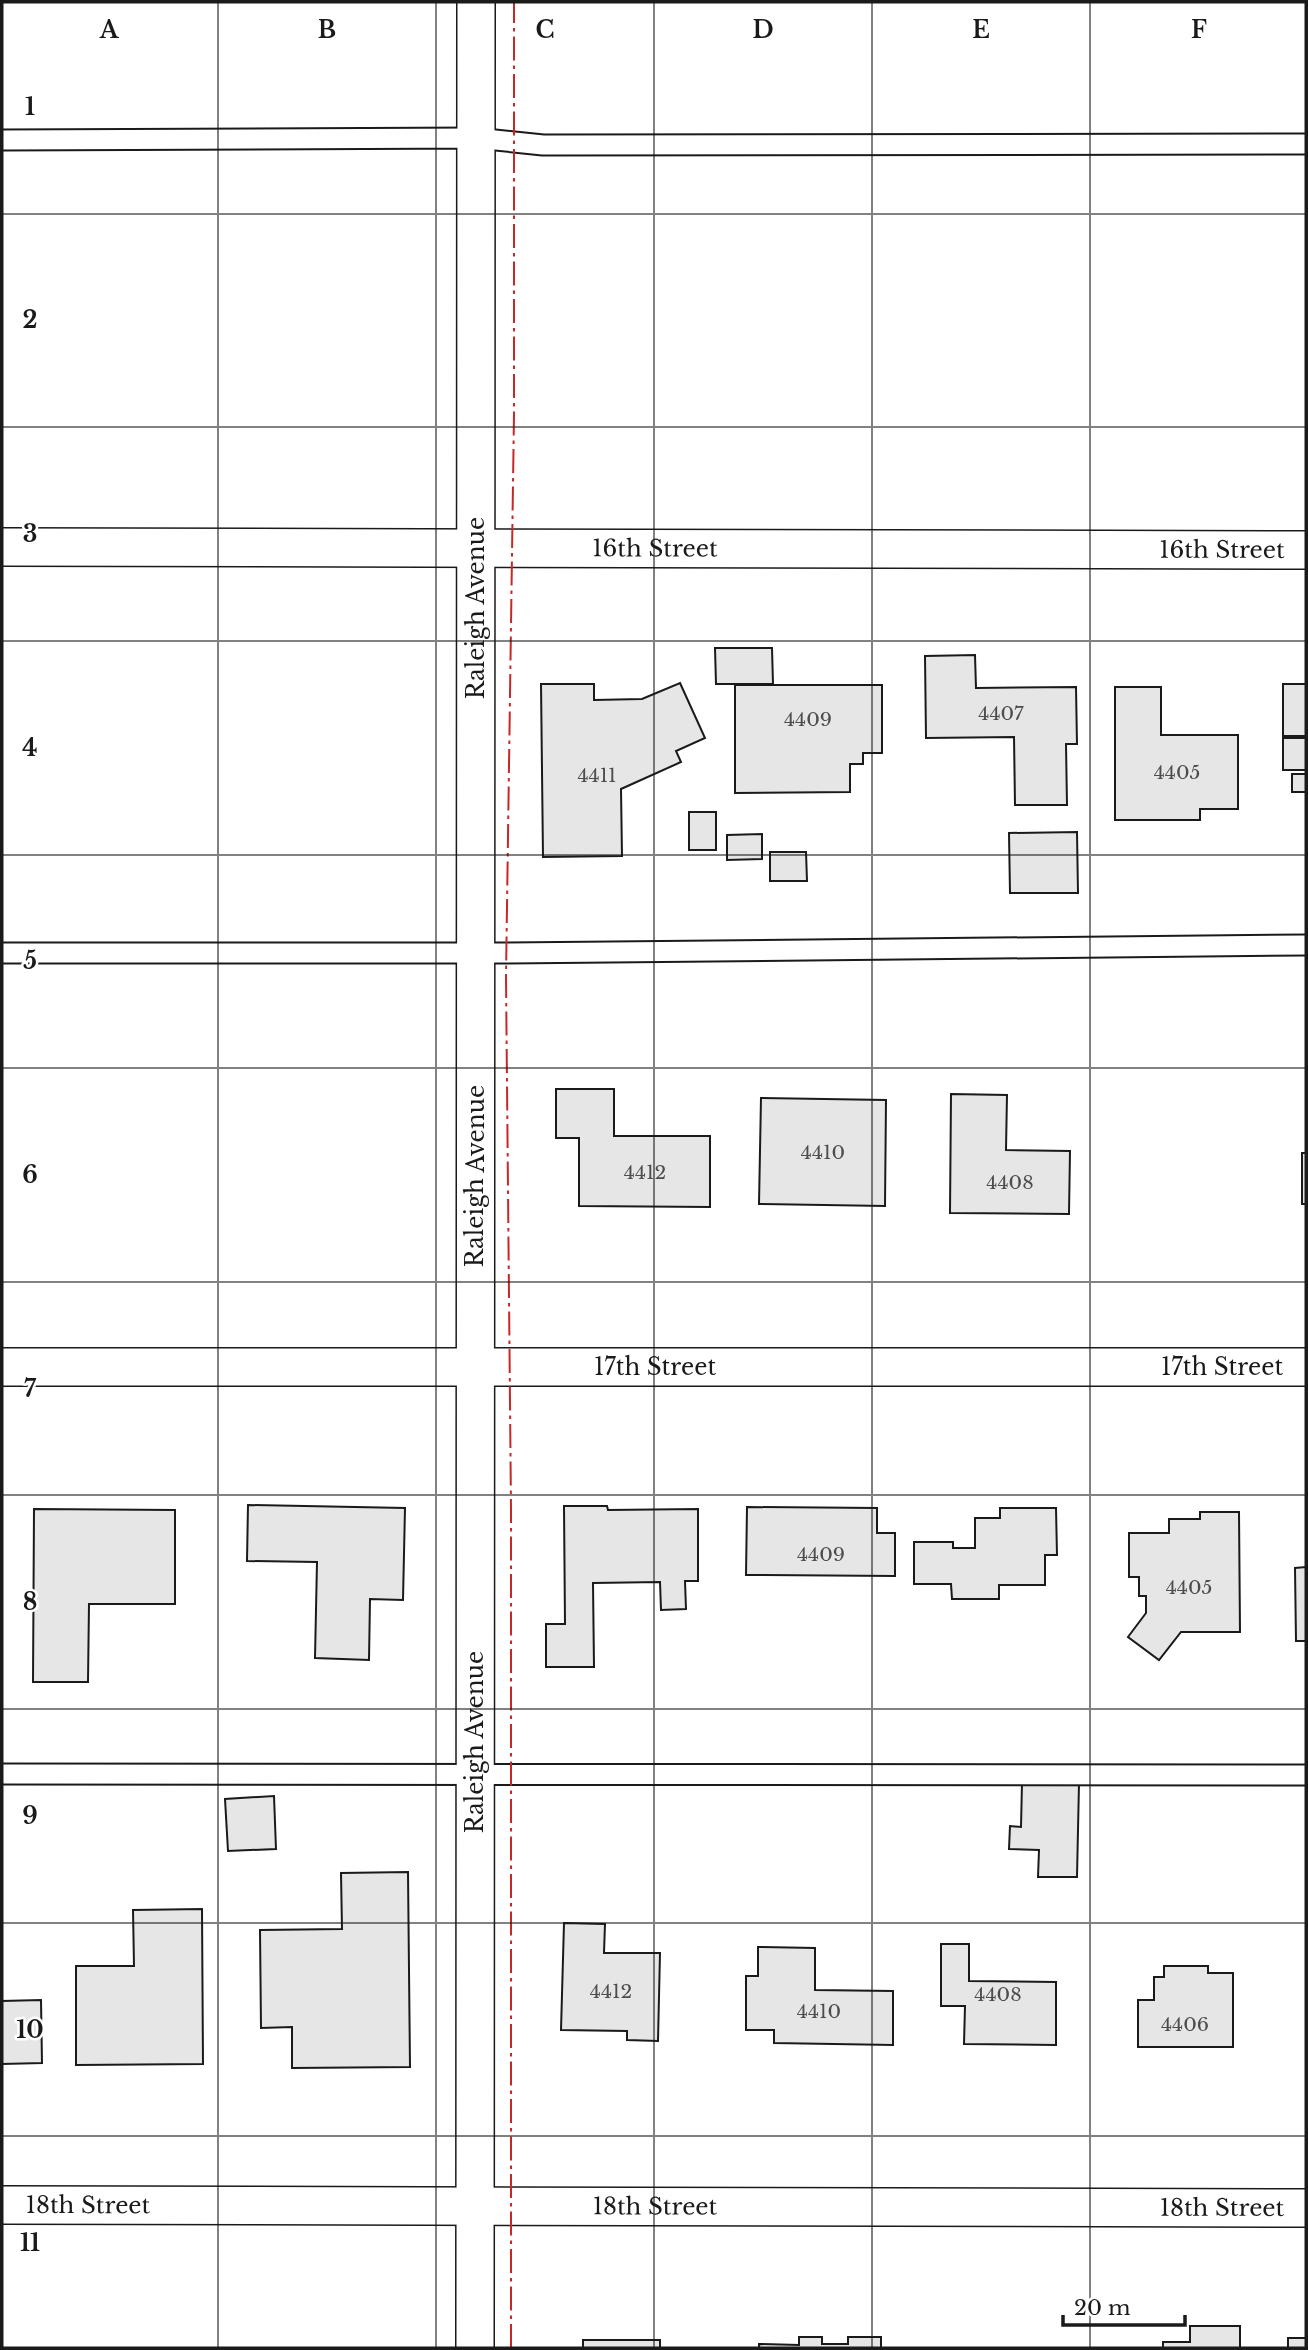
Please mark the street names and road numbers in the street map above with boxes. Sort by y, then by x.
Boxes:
street label: Raleigh Avenue [462,517,490,699]
street label: 16th Street [592,534,718,563]
street label: 16th Street [1159,536,1285,564]
street label: Raleigh Avenue [461,1085,490,1267]
street label: 17th Street [594,1353,716,1381]
street label: 17th Street [1161,1353,1283,1381]
street label: Raleigh Avenue [461,1651,489,1833]
street label: 18th Street [26,2191,151,2219]
street label: 18th Street [593,2192,718,2221]
street label: 18th Street [1160,2194,1285,2222]

